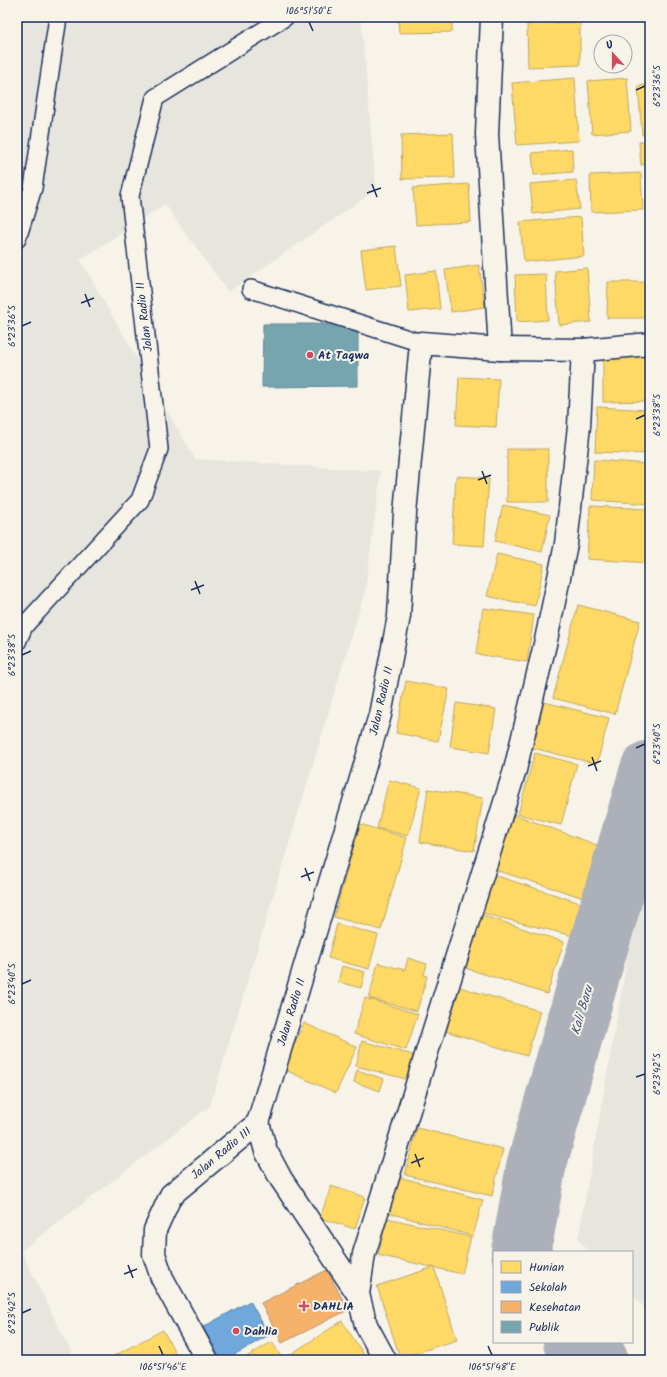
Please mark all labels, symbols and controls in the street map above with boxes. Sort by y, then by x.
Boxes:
text: 106°51'50"E [286,3,333,19]
north arrow [593,34,633,74]
text: U [603,36,616,55]
text: 6°23'36"S [649,64,665,107]
street label: Jalan Radio II [131,281,158,353]
text: 6°23'36"S [4,304,20,347]
place label: At Taqwa [318,346,369,365]
marker: At Taqwa [305,350,315,360]
text: 6°23'38"S [649,393,665,436]
text: 6°23'38"S [4,633,20,676]
street label: Jalan Radio II [364,665,399,737]
text: 6°23'40"S [649,723,665,765]
text: 6°23'40"S [4,963,20,1005]
street label: Jalan Radio II [272,976,311,1048]
water label: Kali Baru [565,982,600,1037]
text: 6°23'42"S [649,1052,665,1095]
street label: Jalan Radio III [187,1122,256,1184]
legend [493,1251,633,1343]
text: Hunian [529,1258,564,1277]
text: Sekolah [529,1278,567,1297]
text: 6°23'42"S [4,1291,20,1334]
place label: DAHLIA [313,1297,355,1316]
text: Kesehatan [529,1298,581,1317]
marker: DAHLIA [298,1300,310,1312]
text: Publik [529,1318,559,1337]
place label: Dahlia [244,1322,277,1341]
marker: Dahlia [231,1326,241,1336]
text: 106°51'46"E [139,1359,188,1375]
text: 106°51'48"E [468,1359,517,1375]

